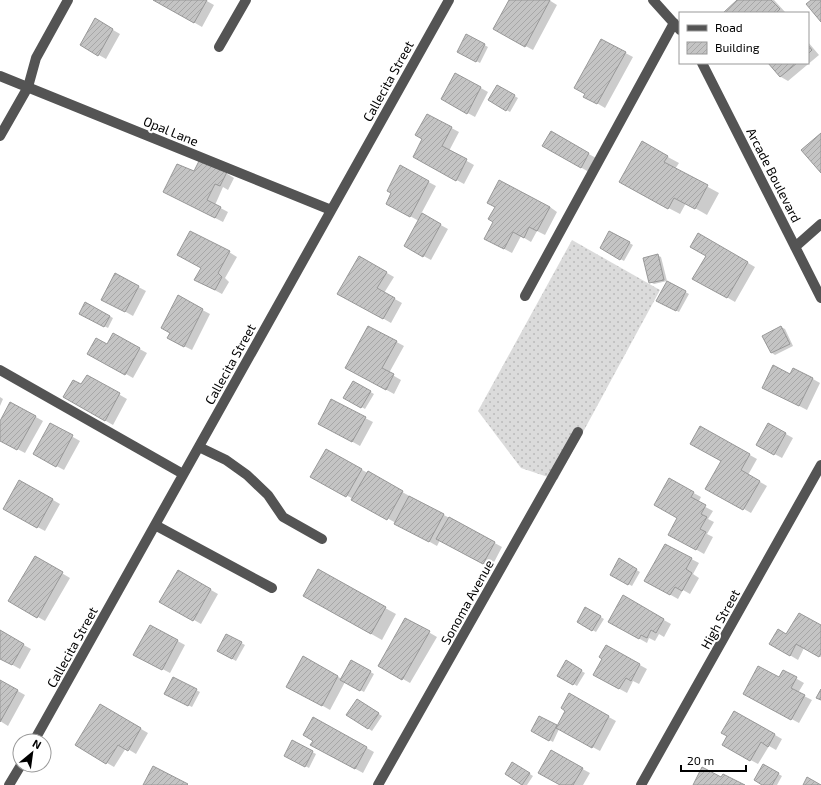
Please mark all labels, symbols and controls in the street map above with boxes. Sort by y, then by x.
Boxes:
legend [679,12,809,64]
text: Road [715,20,743,34]
street label: Callecita Street [359,38,417,124]
text: Building [715,40,760,54]
street label: Opal Lane [141,113,201,149]
street label: Arcade Boulevard [743,125,805,225]
street label: Callecita Street [201,321,259,407]
street label: Sonoma Avenue [437,557,497,647]
street label: High Street [697,586,743,652]
street label: Callecita Street [43,604,101,690]
north arrow [12,733,52,773]
text: N [30,736,44,751]
scale bar [681,747,746,773]
text: 20 m [687,753,714,767]

